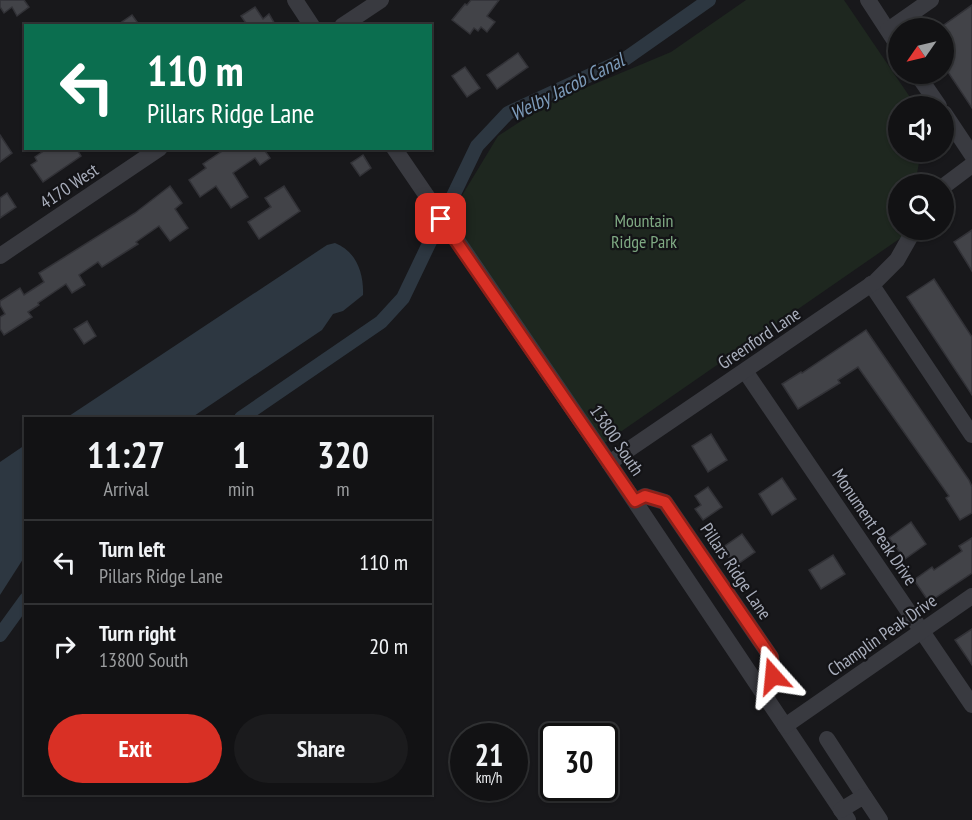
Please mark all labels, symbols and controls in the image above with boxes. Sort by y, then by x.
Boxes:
north arrow [888,18,954,84]
map controls [888,18,954,240]
text: 110 m [147,43,244,98]
water label: Welby Jacob Canal [505,46,631,127]
icon: left [48,48,126,126]
text: Pillars Ridge Lane [147,96,314,130]
button: sound [888,96,954,162]
street label: 4170 West [35,158,103,214]
button: search [888,174,954,240]
pin [415,193,466,244]
icon: arrive [424,202,457,235]
park label: Mountain Ridge Park [611,209,677,253]
street label: Greenford Lane [713,302,805,374]
street label: 13800 South [585,400,649,480]
text: 11:27 [87,431,165,478]
text: 1 [232,431,250,478]
text: 320 [317,431,369,478]
street label: Monument Peak Drive [827,464,923,590]
text: Arrival [103,476,149,502]
text: min [228,476,254,502]
text: m [337,476,350,502]
street label: Pillars Ridge Lane [695,518,777,624]
text: Turn left [99,535,165,563]
icon: left [48,546,81,579]
text: 110 m [359,548,408,576]
text: Pillars Ridge Lane [99,563,223,589]
street label: Champlin Peak Drive [823,589,941,681]
text: Turn right [99,619,176,647]
icon: right [48,630,81,663]
text: 20 m [369,632,408,660]
position arrow [741,644,805,708]
text: 13800 South [99,647,188,673]
button: Exit [48,714,222,783]
button: Share [234,714,408,783]
speed limit sign: 30 [540,723,618,801]
text: 21 [475,735,503,774]
text: km/h [476,768,502,787]

